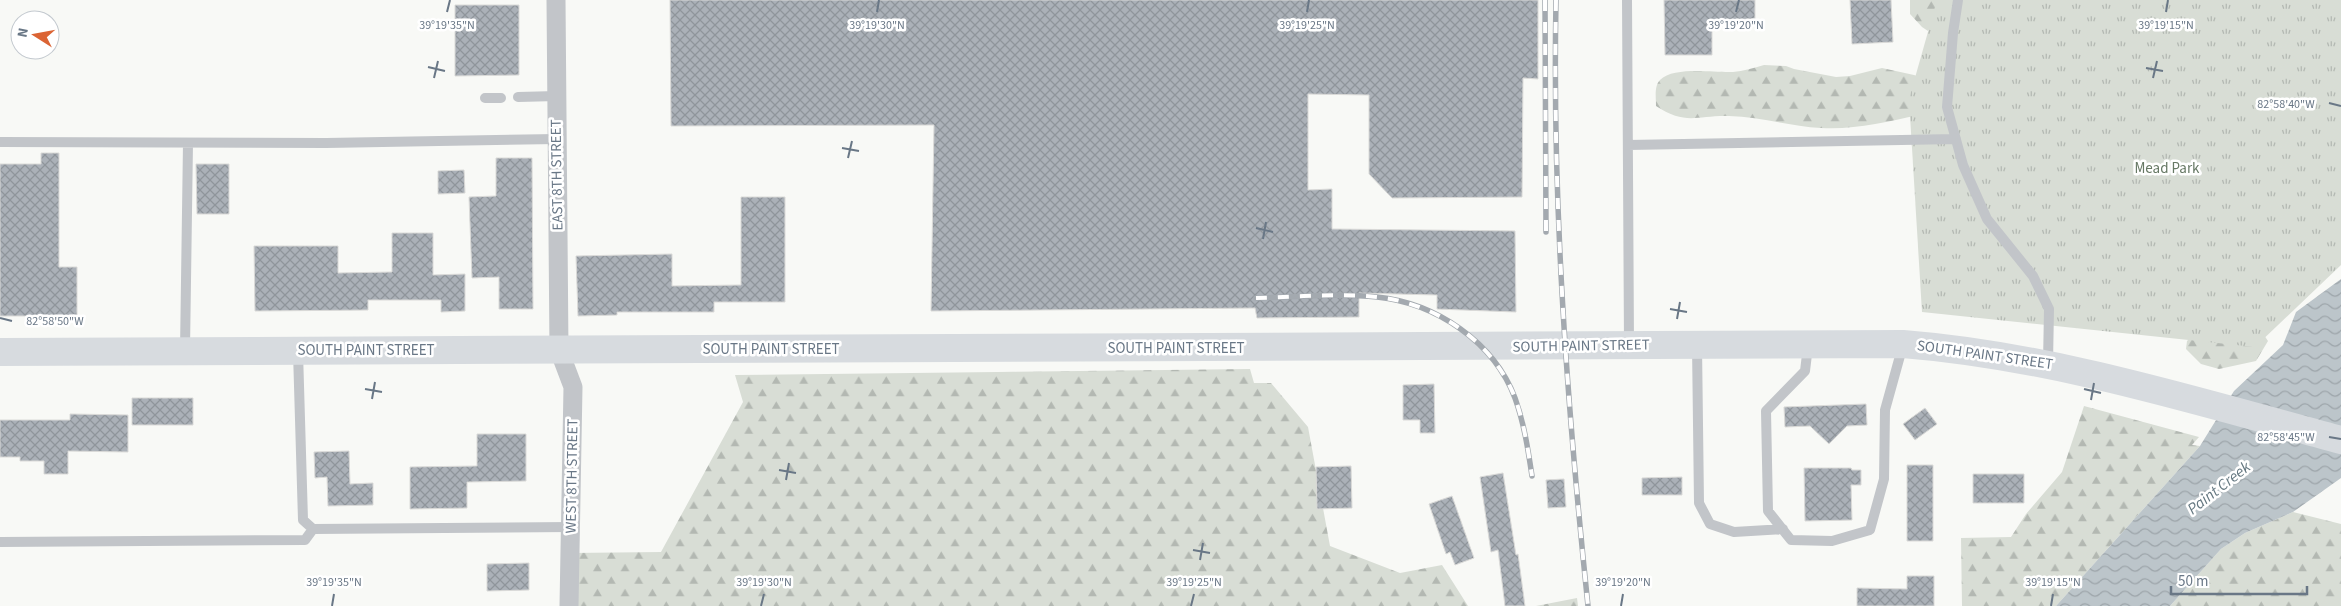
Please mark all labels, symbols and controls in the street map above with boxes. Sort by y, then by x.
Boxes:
north arrow [10,10,60,60]
text: 39°19'35"N [419,17,475,34]
text: 39°19'30"N [849,17,905,34]
text: 39°19'25"N [1279,17,1335,34]
text: 39°19'20"N [1708,17,1764,34]
text: 39°19'15"N [2138,17,2194,34]
text: N [13,26,34,39]
text: 82°58'40"W [2257,96,2315,113]
street label: EAST 8TH STREET [546,119,568,231]
park label: Mead Park [2134,158,2200,179]
text: 82°58'50"W [26,313,84,330]
street label: SOUTH PAINT STREET [1512,334,1650,358]
street label: SOUTH PAINT STREET [1916,335,2054,375]
street label: SOUTH PAINT STREET [1107,338,1245,359]
street label: SOUTH PAINT STREET [702,339,840,360]
street label: SOUTH PAINT STREET [297,340,435,361]
street label: WEST 8TH STREET [560,418,584,534]
text: 82°58'45"W [2257,429,2315,446]
water label: Paint Creek [2183,456,2256,520]
scale bar [2171,564,2307,596]
text: 50 m [2178,571,2208,592]
text: 39°19'35"N [306,574,362,591]
text: 39°19'30"N [736,574,792,591]
text: 39°19'25"N [1166,574,1222,591]
text: 39°19'20"N [1595,574,1651,591]
text: 39°19'15"N [2025,574,2081,591]

